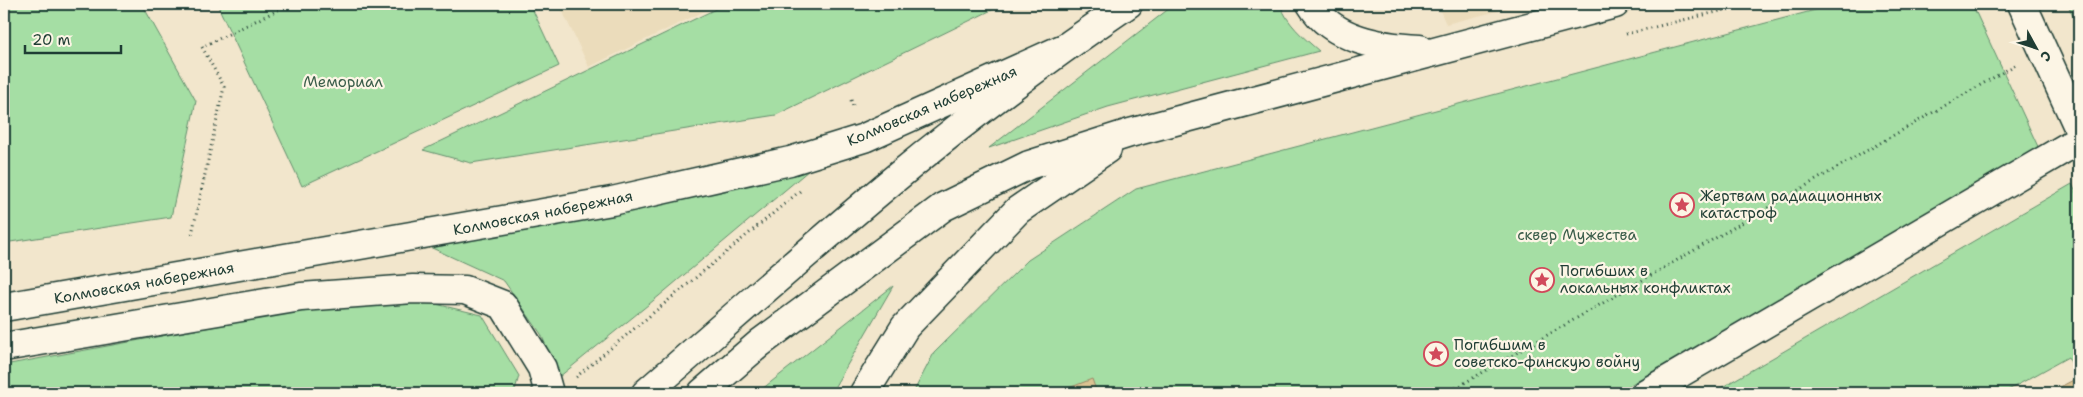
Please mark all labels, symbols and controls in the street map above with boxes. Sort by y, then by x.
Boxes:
scale bar [25,22,121,54]
north arrow [2010,22,2060,72]
text: 20 m [32,30,71,50]
text: С [2036,47,2056,65]
street label: Колмовская набережная [844,61,1020,151]
park label: Мемориал [303,72,384,92]
street label: Колмовская набережная [451,186,635,240]
place label: Жертвам радиационных катастроф [1700,186,1882,223]
place icon: Жертвам радиационных катастроф [1669,192,1695,218]
park label: сквер Мужества [1517,225,1638,245]
street label: Колмовская набережная [52,257,236,309]
place label: Погибших в локальных конфликтах [1560,261,1731,298]
place icon: Погибших в локальных конфликтах [1529,267,1555,293]
place label: Погибшим в советско-финскую войну [1454,335,1640,372]
place icon: Погибшим в советско-финскую войну [1423,341,1449,367]

